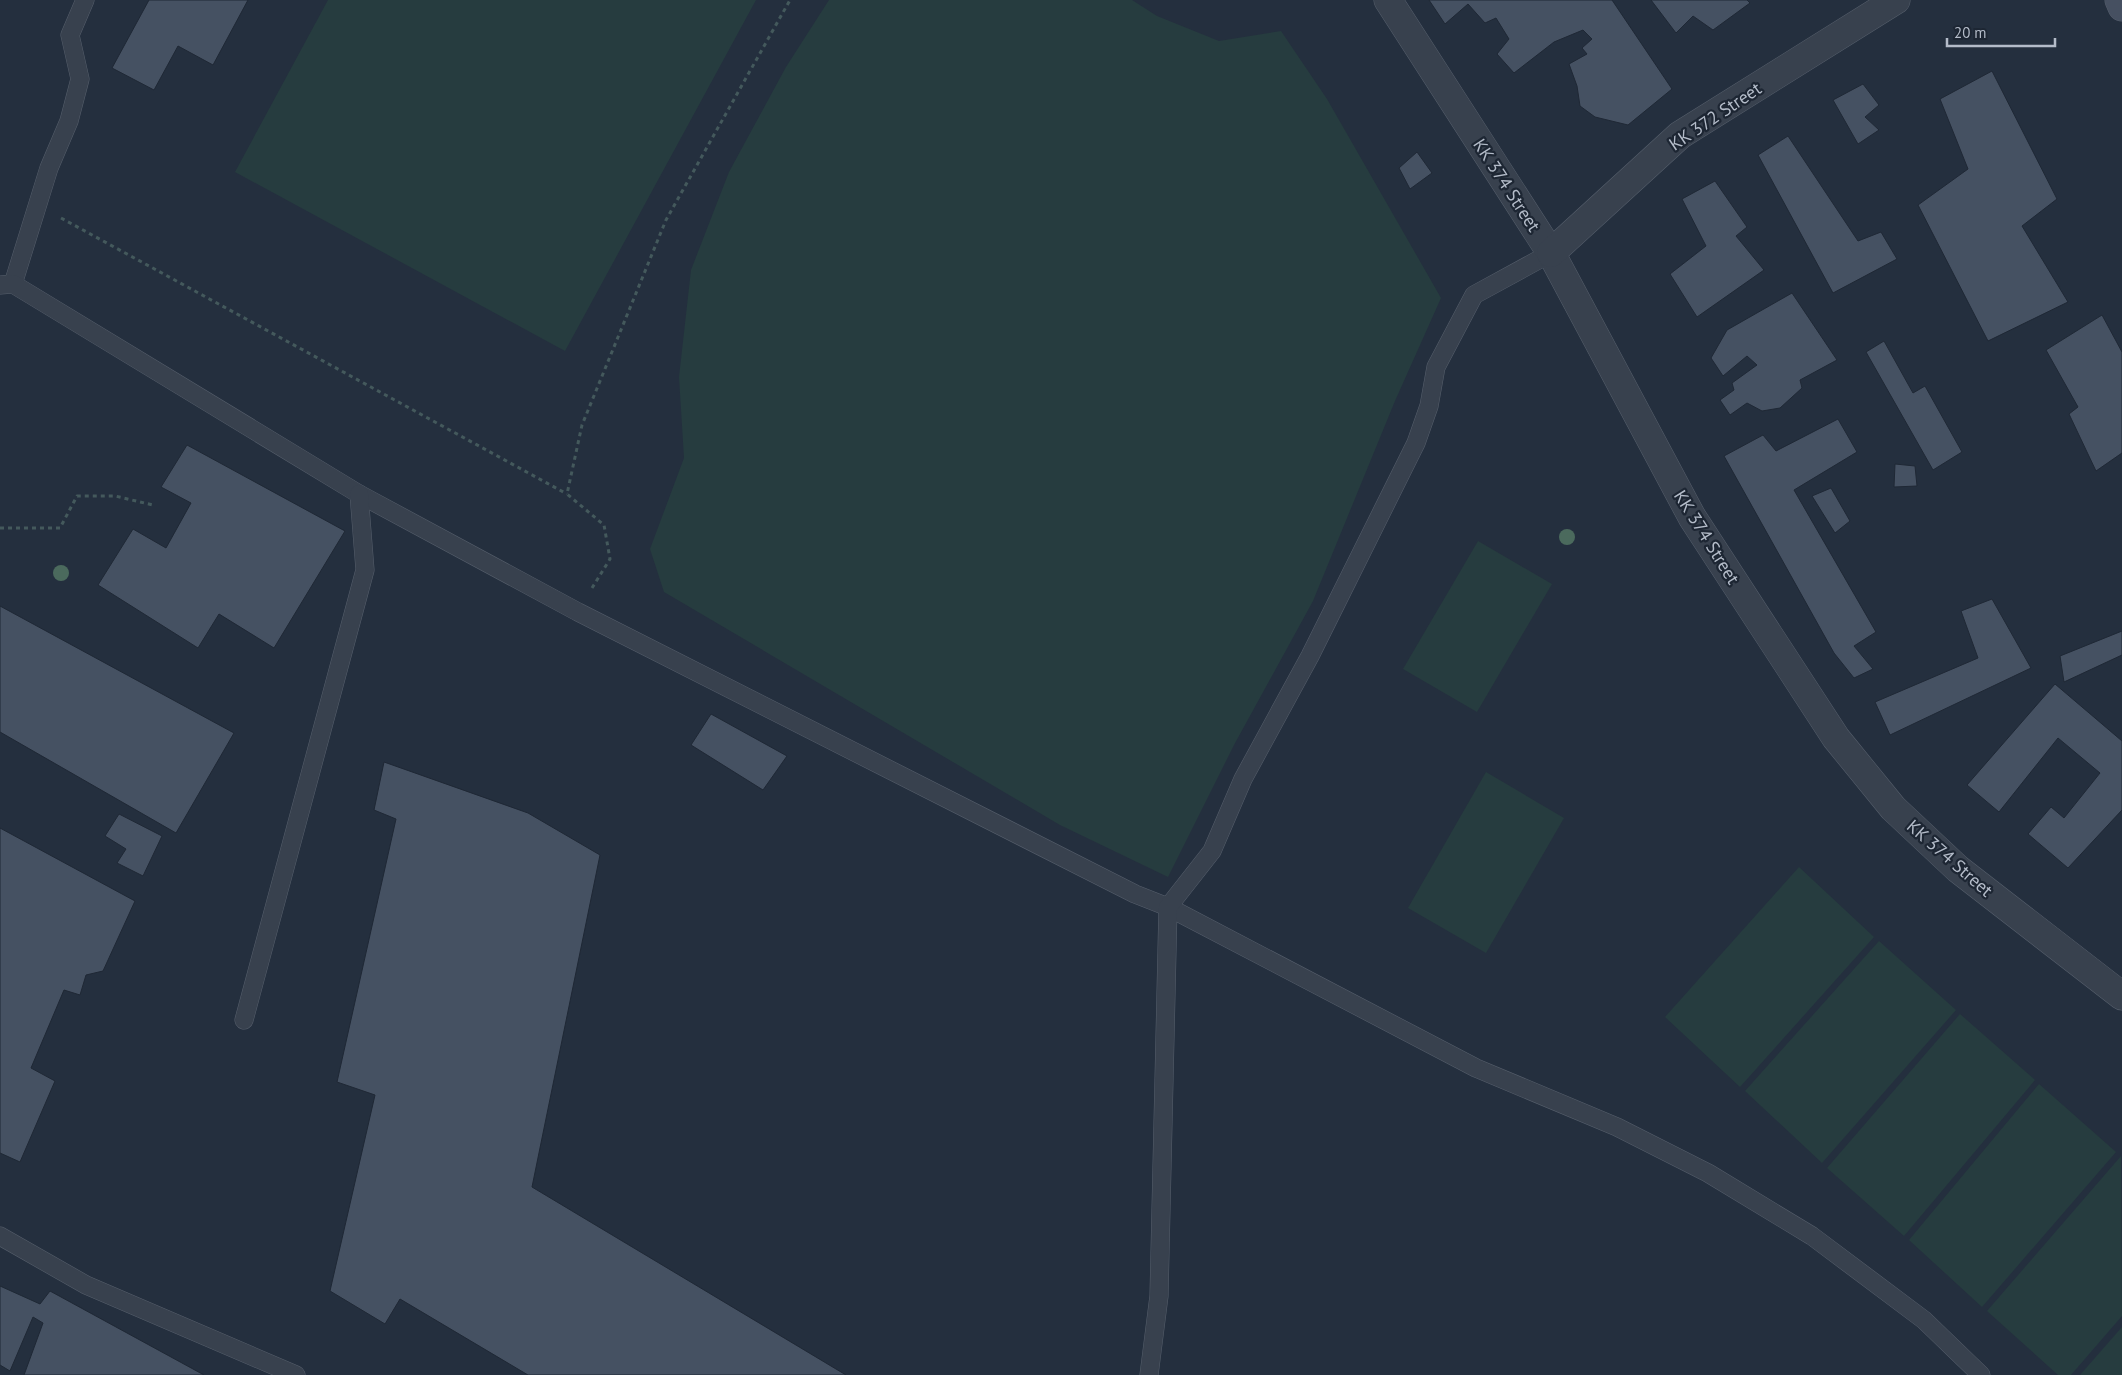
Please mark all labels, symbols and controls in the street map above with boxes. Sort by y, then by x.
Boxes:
scale bar [1947,15,2054,47]
text: 20 m [1954,23,1987,42]
street label: KK 372 Street [1664,77,1766,155]
street label: KK 374 Street [1468,134,1546,236]
street label: KK 374 Street [1669,486,1745,588]
street label: KK 374 Street [1902,814,1998,902]

